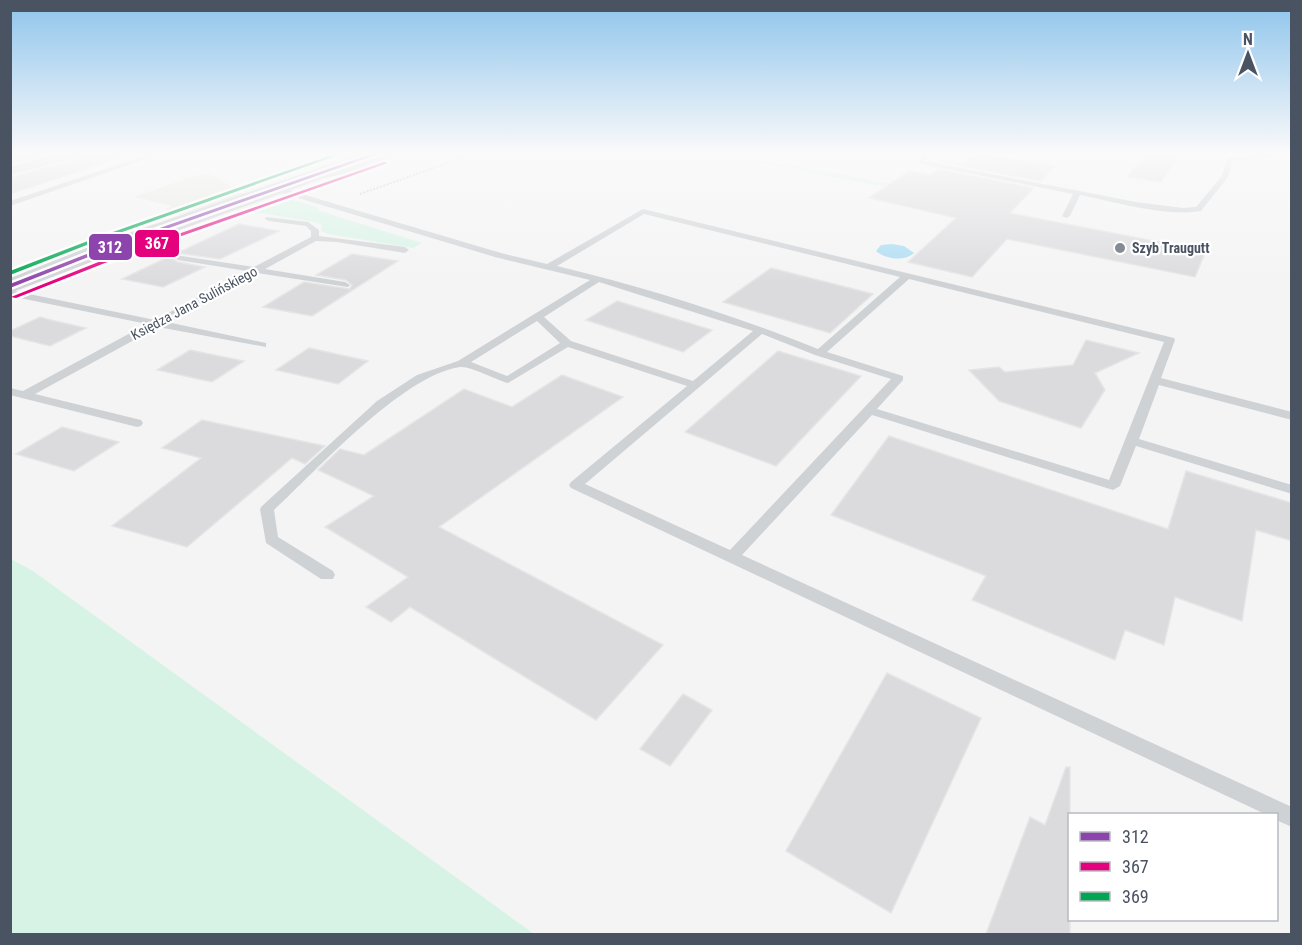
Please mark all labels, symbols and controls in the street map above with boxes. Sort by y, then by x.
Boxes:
north arrow [1218,24,1278,84]
text: N [1243,30,1253,49]
line badge: 367 [134,229,180,258]
line badge: 312 [88,233,133,261]
text: 367 [145,234,169,253]
text: 312 [98,238,122,257]
place label: Szyb Traugutt [1132,240,1209,256]
marker: Szyb Traugutt [1113,241,1127,255]
street label: Księdza Jana Sulińskiego [128,263,260,343]
legend [1068,813,1278,921]
text: 312 [1122,826,1149,847]
text: 367 [1122,856,1149,877]
text: 369 [1122,886,1149,907]

